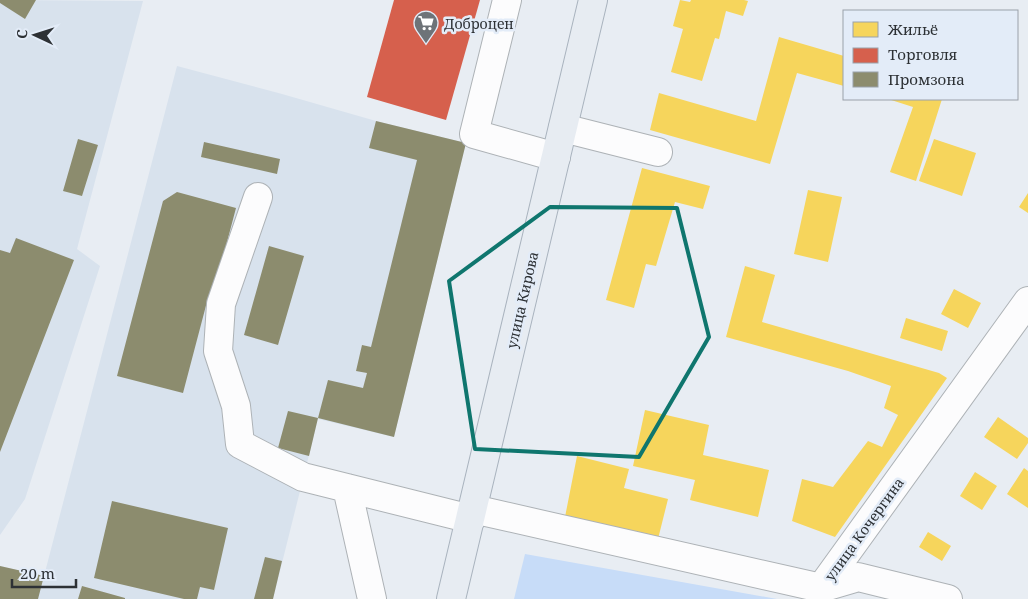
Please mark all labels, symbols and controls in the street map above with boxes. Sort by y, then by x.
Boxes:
north arrow [10,10,60,60]
supermarket icon: Доброцен [413,10,439,44]
legend [843,10,1018,100]
place label: Доброцен [444,14,514,33]
text: Жильё [887,19,938,39]
text: С [12,29,31,39]
text: Торговля [888,44,957,64]
text: Промзона [888,69,965,89]
street label: улица Кирова [502,250,542,350]
street label: улица Кочергина [820,473,908,585]
scale bar [12,556,76,588]
text: 20 m [20,563,55,583]

